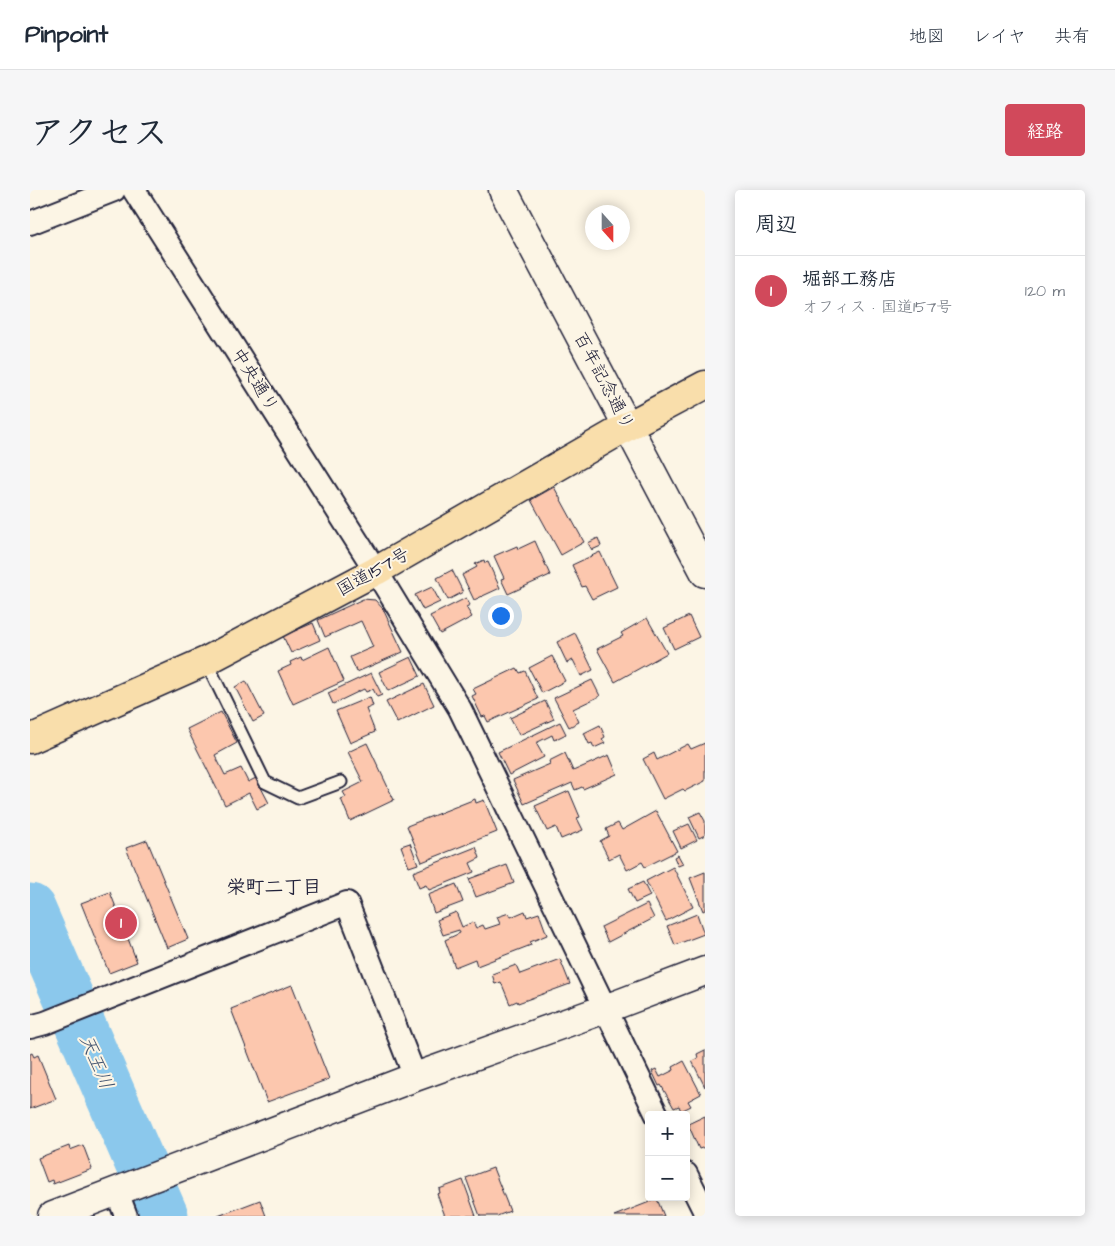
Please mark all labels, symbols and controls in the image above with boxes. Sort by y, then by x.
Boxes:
text: Pinpoint [25,18,108,52]
text: 地図 [909,24,945,49]
text: レイヤ [973,24,1026,49]
text: 共有 [1054,24,1090,49]
button: 経路 [1005,104,1085,156]
text: アクセス [30,109,168,158]
north arrow [585,205,630,250]
text: 周辺 [755,210,797,239]
text: 堀部工務店 [802,266,897,293]
text: 1 [770,280,772,302]
text: 120 m [1025,280,1065,302]
text: オフィス · 国道157号 [802,296,952,318]
street label: 百年記念通り [568,327,640,435]
street label: 中央通り [225,343,285,417]
street label: 国道157号 [332,542,414,602]
your location [488,603,514,629]
district label: 栄町二丁目 [226,874,322,901]
pin: 1 [105,904,137,942]
water label: 天王川 [72,1030,120,1094]
map controls [645,1111,690,1201]
button: + [645,1111,690,1156]
button: − [645,1156,690,1201]

